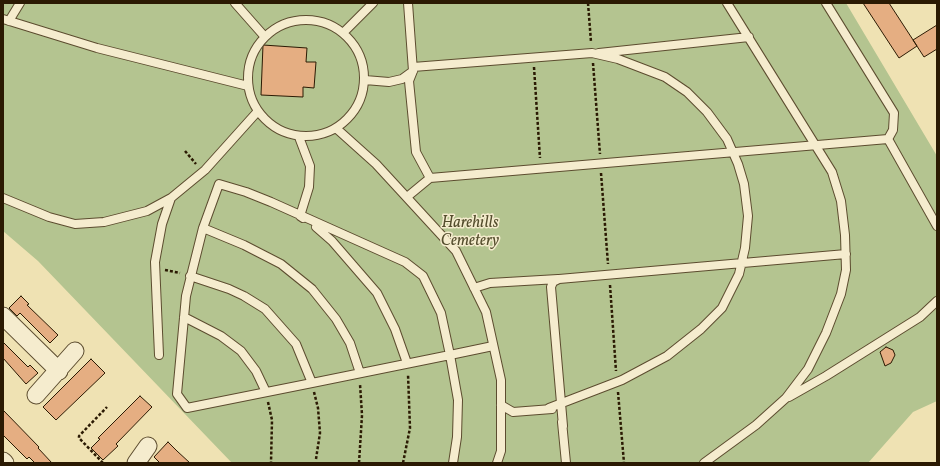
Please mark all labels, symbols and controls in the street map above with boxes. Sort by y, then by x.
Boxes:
park label: Harehills Cemetery [441,214,499,252]

